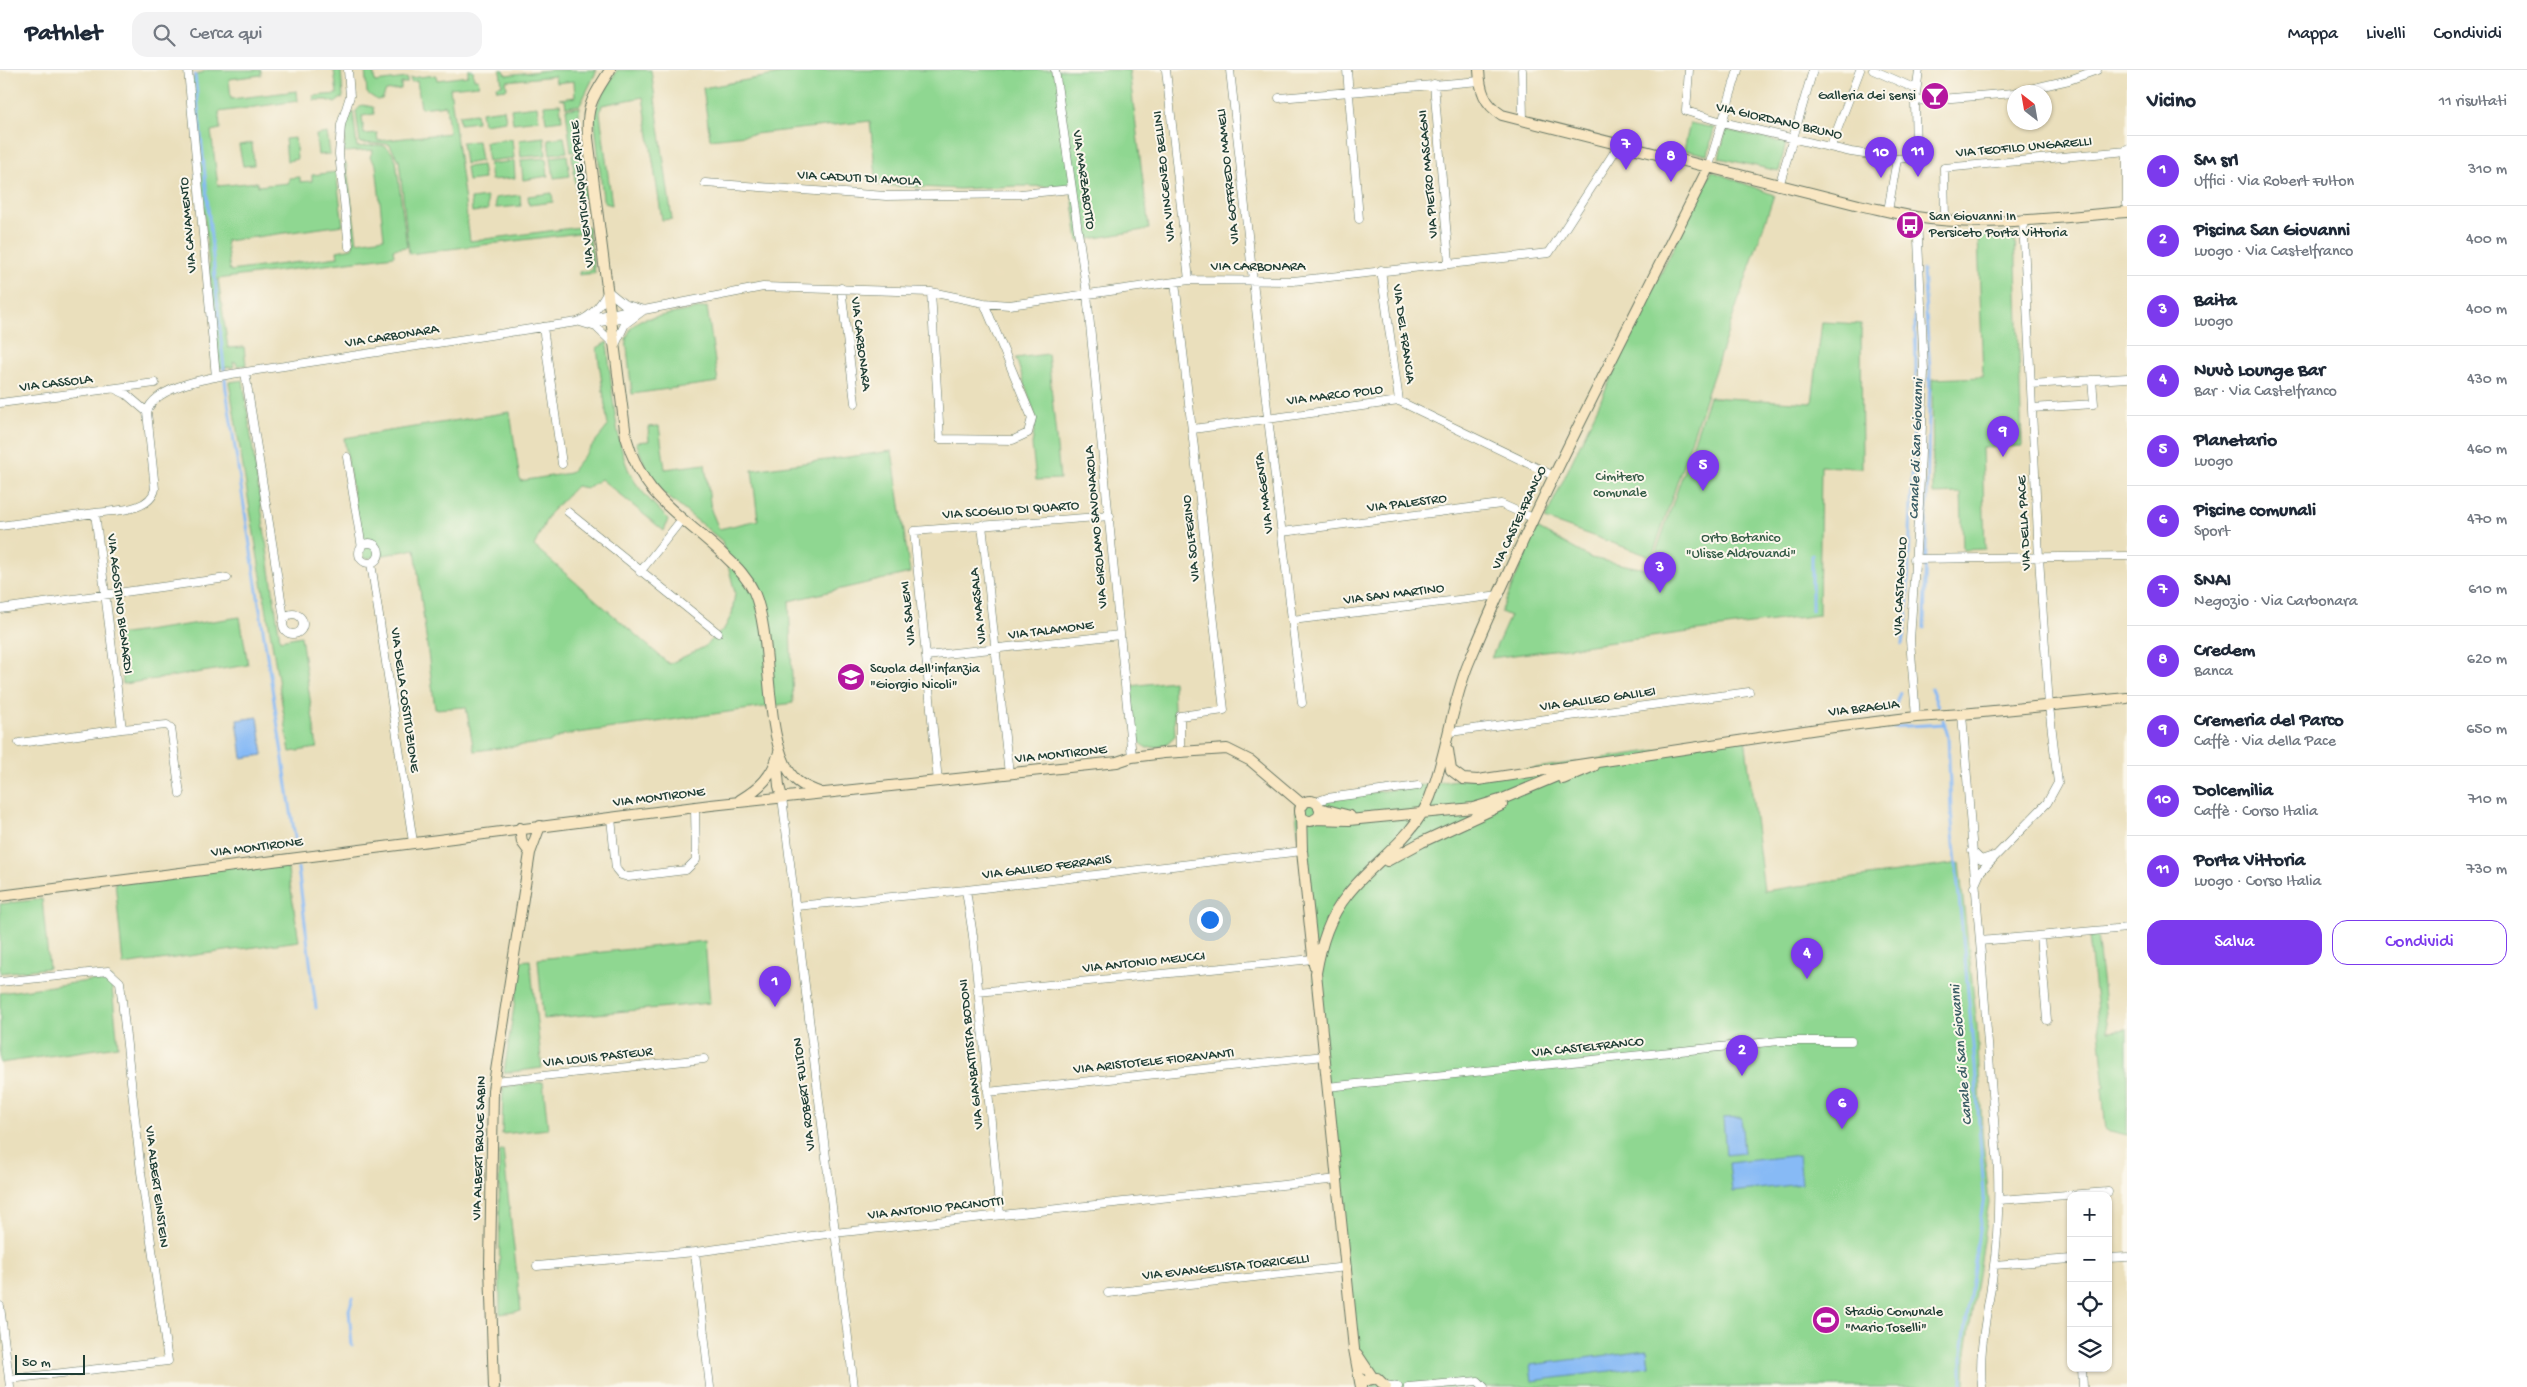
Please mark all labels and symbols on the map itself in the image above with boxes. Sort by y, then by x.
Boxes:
bar icon: Galleria dei sensi [1920,81,1950,111]
north arrow [2007,85,2052,130]
place label: Galleria dei sensi [1818,88,1916,105]
street label: VIA GIORDANO BRUNO [1713,99,1844,145]
street label: VIA GOFFREDO MAMELI [1213,107,1245,246]
street label: VIA PIETRO MASCAGNI [1415,109,1443,240]
street label: VIA VINCENZO BELLINI [1150,110,1180,243]
street label: VIA VENTICINQUE APRILE [567,119,599,269]
street label: VIA MARZABOTTO [1067,128,1098,231]
pin: 7 [1610,129,1642,170]
street label: VIA TEOFILO UNGARELLI [1954,134,2093,163]
pin: 11 [1902,136,1934,177]
pin: 10 [1865,137,1897,178]
pin: 8 [1655,141,1687,182]
street label: VIA CADUTI DI AMOLA [796,167,922,191]
street label: VIA CAVAMENTO [176,176,202,275]
place label: San Giovanni In Persiceto Porta Vittoria [1928,209,2069,242]
bus stop icon: San Giovanni In Persiceto Porta Vittoria [1895,210,1925,240]
street label: VIA CARBONARA [1210,259,1306,276]
street label: VIA DEL FRANCIA [1387,282,1418,385]
street label: VIA CARBONARA [846,295,874,393]
street label: VIA CARBONARA [343,321,441,353]
street label: VIA CASSOLA [18,371,94,397]
water label: Canale di San Giovanni [1906,376,1929,520]
street label: VIA MARCO POLO [1285,382,1385,410]
pin: 9 [1987,416,2019,457]
street label: VIA GIROLAMO SAVONAROLA [1081,444,1113,610]
pin: 5 [1687,450,1719,491]
street label: VIA MAGENTA [1252,451,1278,535]
street label: VIA CASTELFRANCO [1488,463,1552,573]
park label: Cimitero comunale [1593,469,1647,502]
street label: VIA DELLA PACE [2014,474,2036,572]
street label: VIA PALESTRO [1365,491,1448,517]
street label: VIA SOLFERINO [1179,493,1205,583]
street label: VIA SCOGLIO DI QUARTO [941,498,1080,524]
park label: Orto Botanico "Ulisse Aldrovandi" [1686,530,1796,563]
street label: VIA AGOSTINO BIGNARDI [102,532,136,675]
street label: VIA CASTAGNOLO [1890,536,1912,637]
pin: 3 [1644,552,1676,593]
street label: VIA MARSALA [966,567,992,646]
street label: VIA SALEMI [897,580,921,647]
street label: VIA SAN MARTINO [1342,580,1446,610]
street label: VIA TALAMONE [1006,617,1096,645]
street label: VIA DELLA COSTITUZIONE [385,626,423,775]
place label: Scuola dell'infanzia "Giorgio Nicoli" [870,661,981,694]
school or university icon: Scuola dell'infanzia "Giorgio Nicoli" [836,662,866,692]
street label: VIA GALILEO GALILEI [1538,683,1657,717]
street label: VIA BRAGLIA [1827,696,1901,722]
street label: VIA MONTIRONE [1013,742,1109,768]
street label: VIA MONTIRONE [611,784,707,812]
street label: VIA MONTIRONE [209,834,305,862]
street label: VIA GALILEO FERRARIS [980,852,1113,884]
your location [1197,907,1223,933]
pin: 4 [1791,938,1823,979]
street label: VIA ANTONIO MEUCCI [1081,948,1206,978]
pin: 1 [759,966,791,1007]
street label: VIA GIANBATTISTA BODONI [956,978,988,1131]
water label: Canale di San Giovanni [1947,982,1977,1126]
street label: VIA CASTELFRANCO [1530,1034,1645,1062]
pin: 2 [1726,1035,1758,1076]
street label: VIA ROBERT FULTON [790,1037,820,1152]
street label: VIA LOUIS PASTEUR [542,1044,654,1072]
street label: VIA ARISTOTELE FIORAVANTI [1072,1045,1235,1079]
street label: VIA ALBERT BRUCE SABIN [469,1075,491,1222]
pin: 6 [1826,1088,1858,1129]
street label: VIA ALBERT EINSTEIN [140,1124,172,1249]
street label: VIA ANTONIO PACINOTTI [866,1193,1005,1225]
street label: VIA EVANGELISTA TORRICELLI [1141,1251,1310,1285]
place label: Stadio Comunale "Mario Toselli" [1845,1304,1944,1337]
sports icon: Stadio Comunale "Mario Toselli" [1811,1305,1841,1335]
scale bar [15,1352,85,1375]

